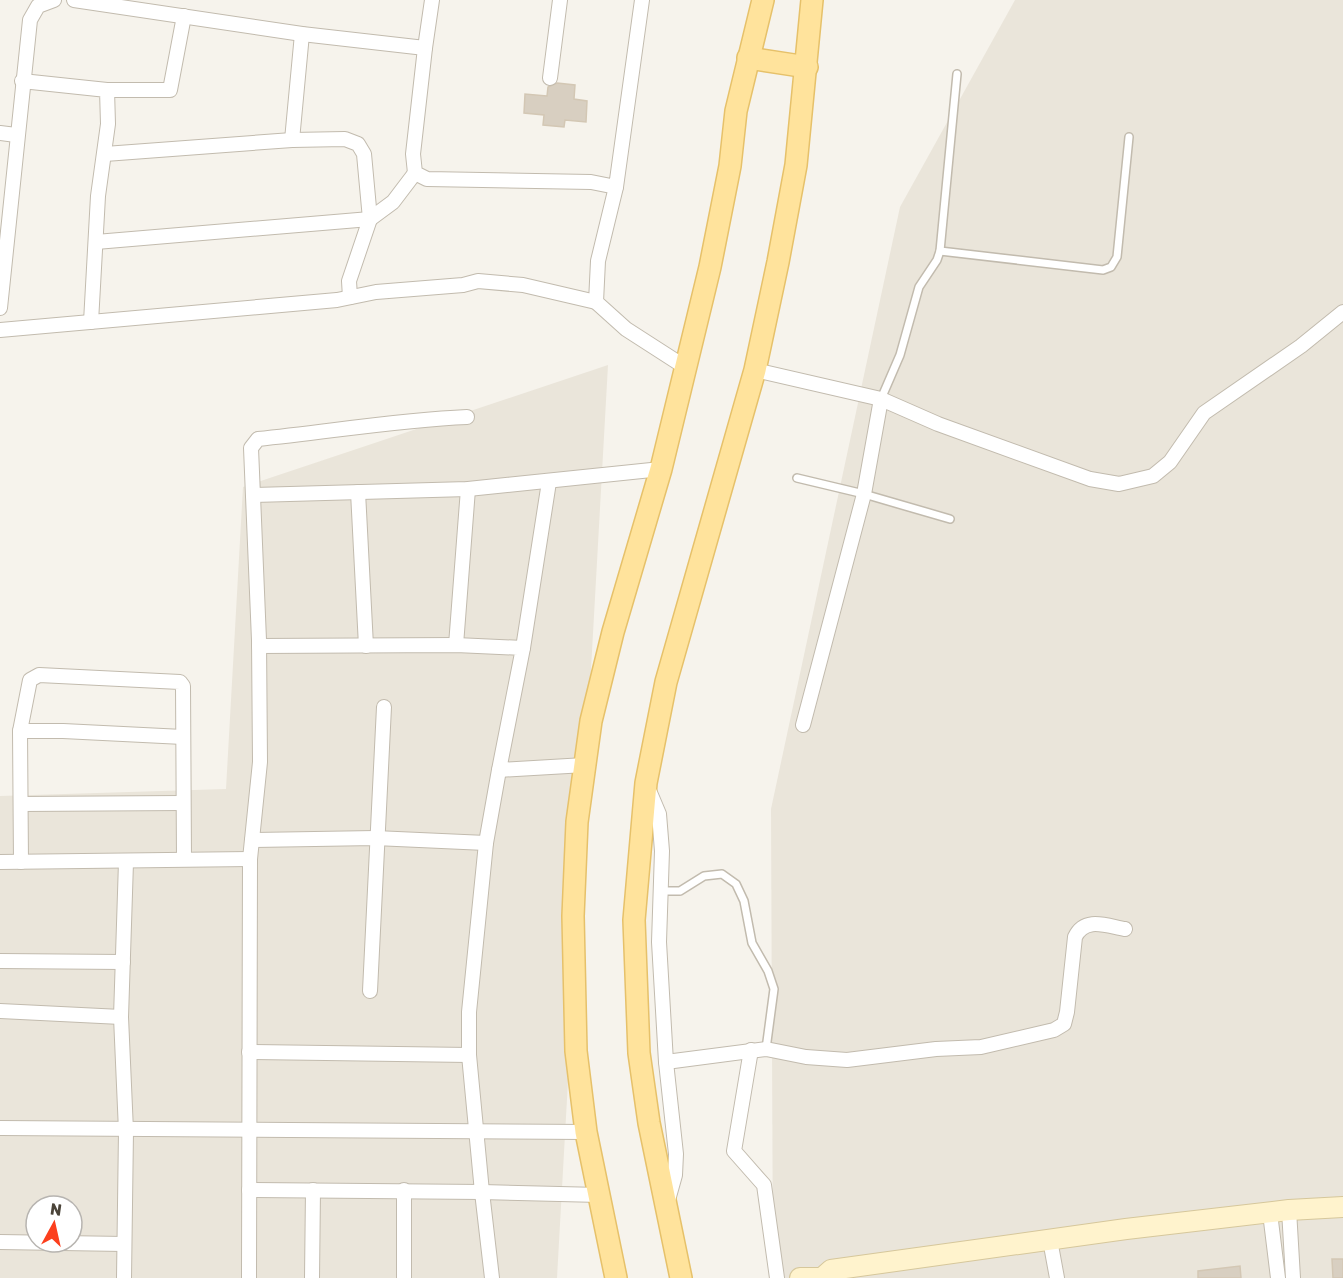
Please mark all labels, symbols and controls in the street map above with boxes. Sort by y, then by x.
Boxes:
north arrow [24,1194,84,1254]
text: N [49,1199,63,1220]

